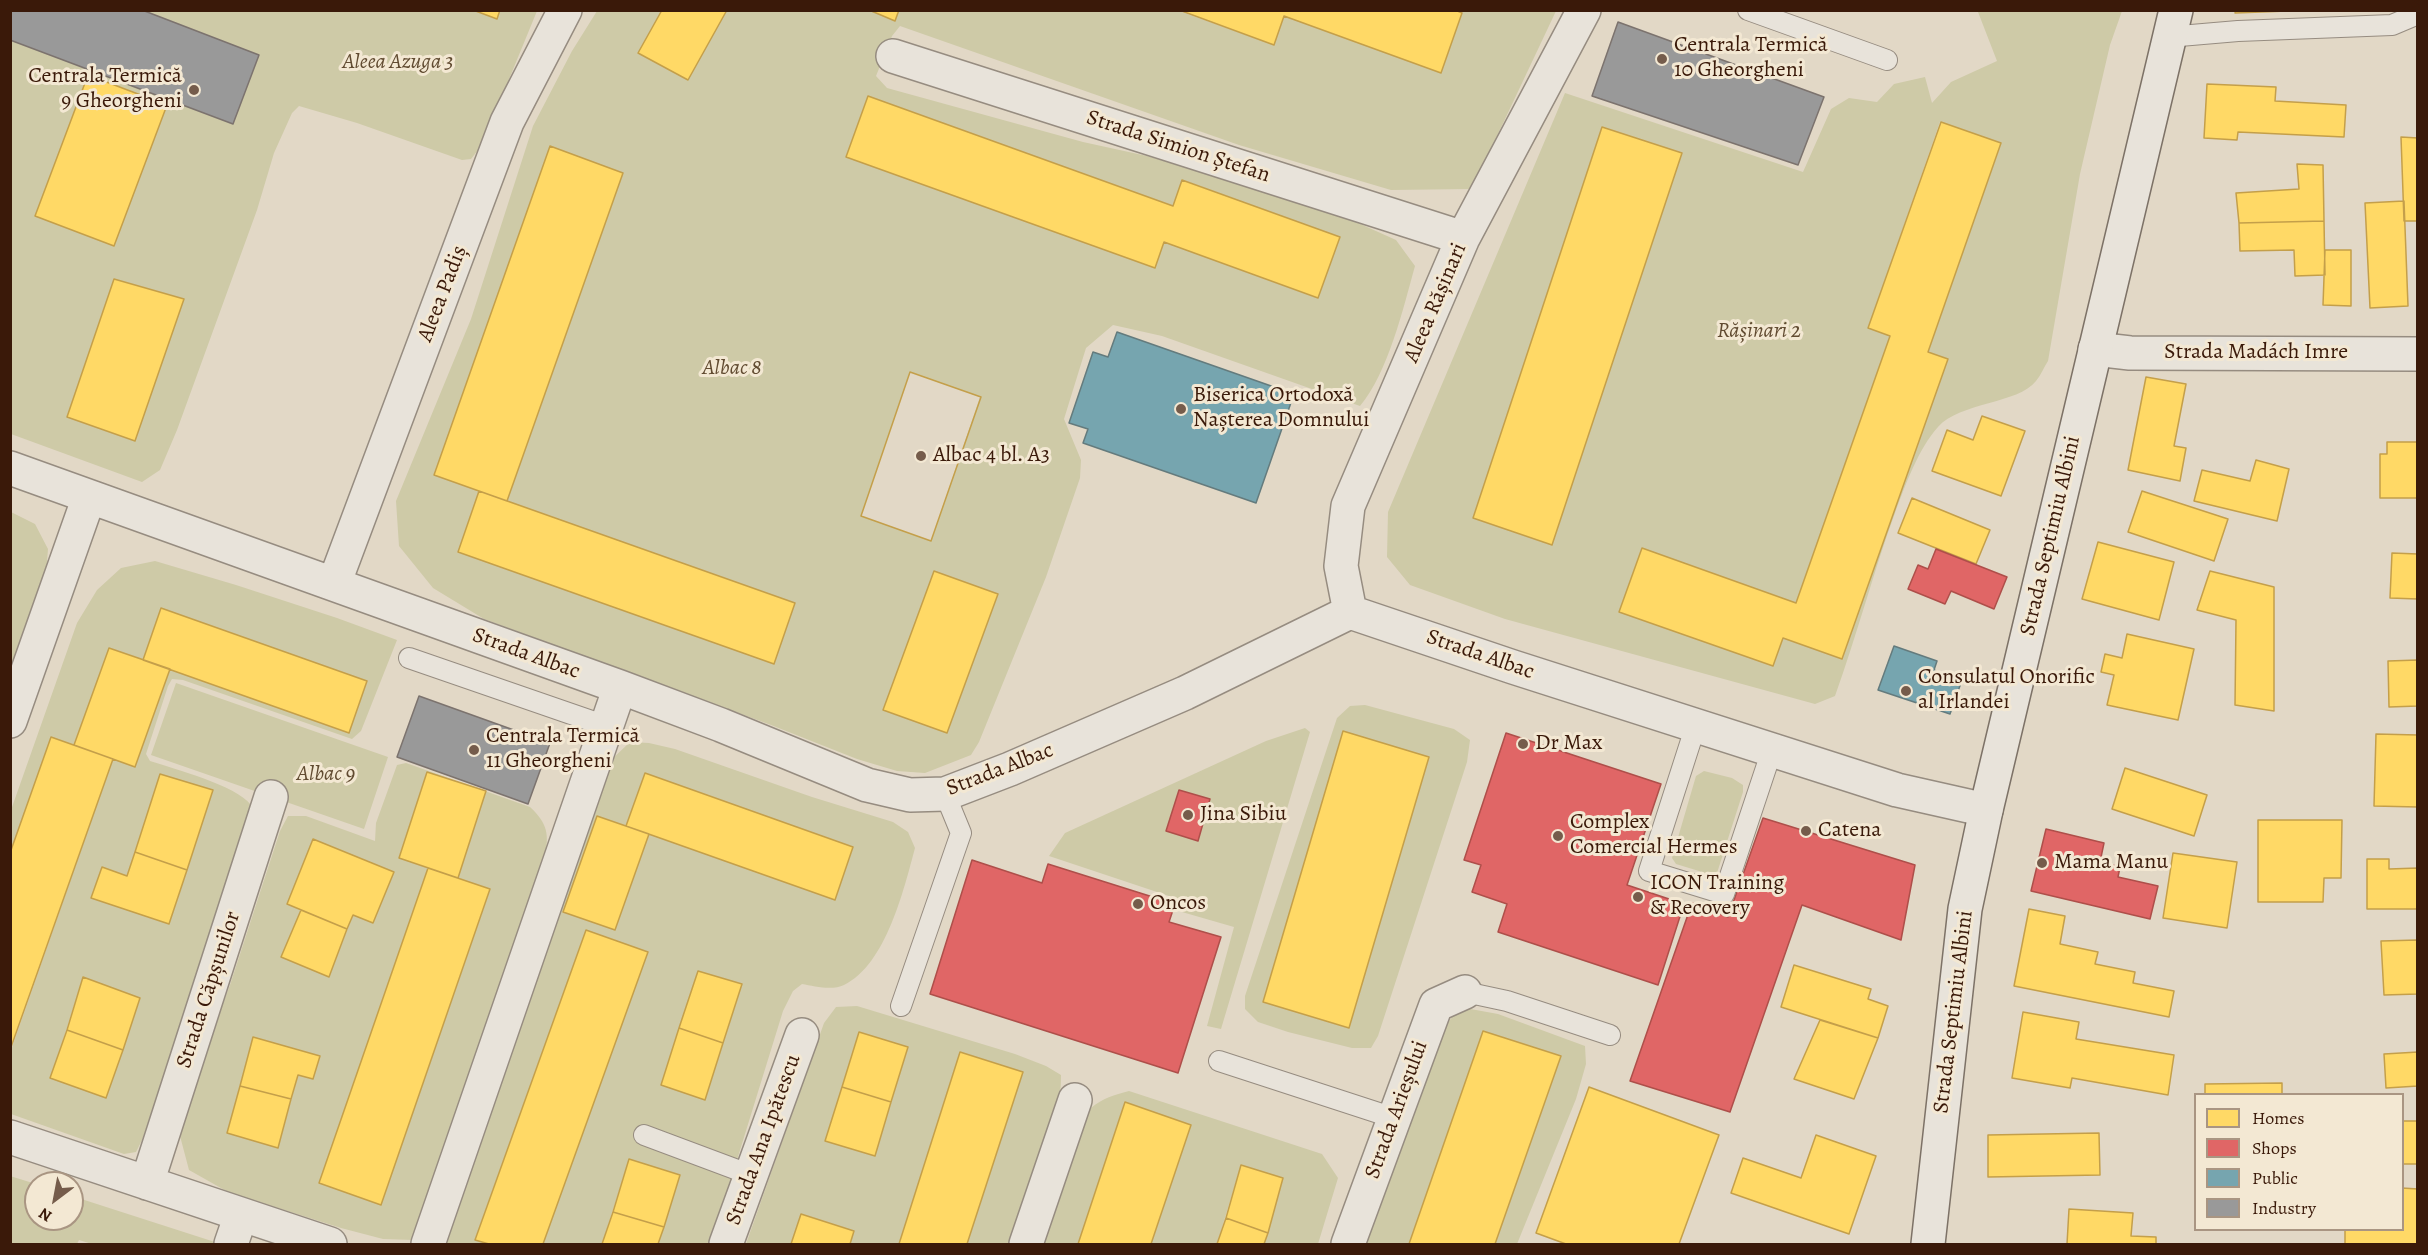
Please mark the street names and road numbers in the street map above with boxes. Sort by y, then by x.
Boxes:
street label: Strada Simion Ștefan [1083,105,1273,189]
street label: Aleea Rășinari [1399,239,1473,367]
street label: Aleea Padiș [413,242,473,346]
street label: Strada Madách Imre [2164,340,2348,366]
street label: Strada Septimiu Albini [2015,434,2087,638]
street label: Strada Albac [469,622,583,686]
street label: Strada Albac [1423,624,1537,686]
street label: Strada Albac [943,738,1057,802]
street label: Strada Căpșunilor [171,908,247,1072]
street label: Strada Septimiu Albini [1928,909,1980,1115]
street label: Strada Arieșului [1360,1037,1434,1183]
street label: Strada Ana Ipătescu [721,1051,807,1229]

